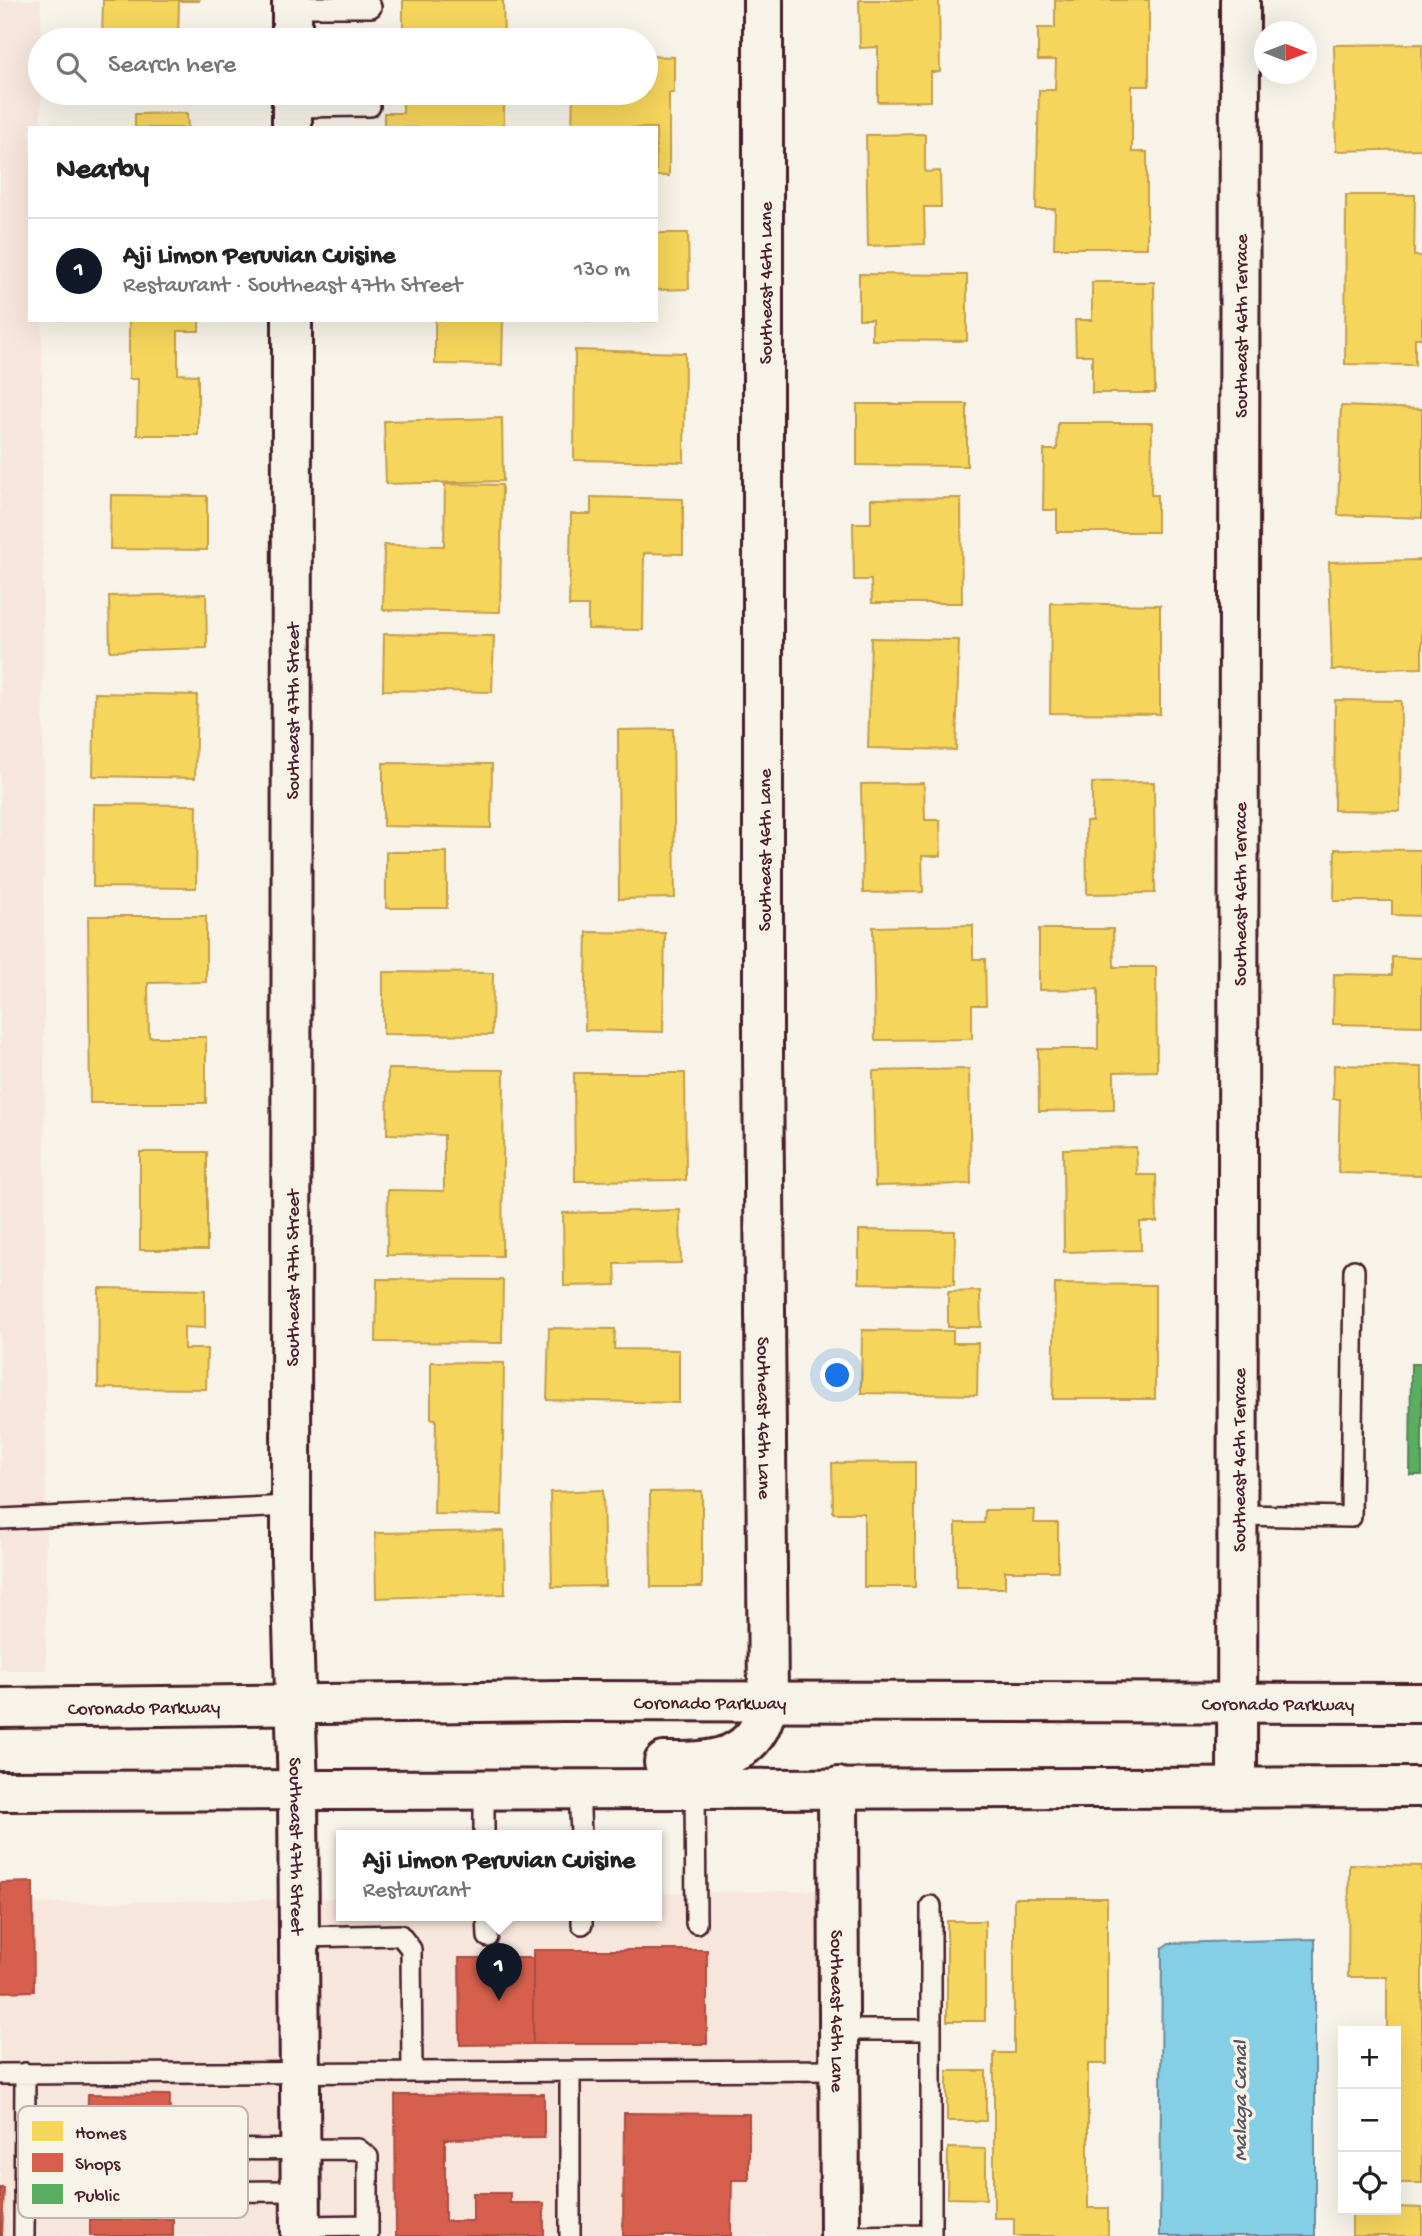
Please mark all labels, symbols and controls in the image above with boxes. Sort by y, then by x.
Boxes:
north arrow [1254,21,1317,84]
search box [28,28,658,105]
icon: search [52,48,90,86]
text: Search here [108,51,236,82]
text: Nearby [56,154,149,189]
street label: Southeast 46th Lane [756,202,779,364]
street label: Southeast 46th Terrace [1231,234,1255,418]
text: Aji Limon Peruvian Cuisine [123,242,395,273]
text: 1 [74,257,84,284]
text: 130 m [574,257,630,284]
text: Restaurant · Southeast 47th Street [123,273,462,300]
street label: Southeast 47th Street [283,620,306,800]
street label: Southeast 46th Lane [755,769,778,931]
street label: Southeast 46th Terrace [1230,802,1254,986]
street label: Southeast 47th Street [283,1187,306,1367]
street label: Southeast 46th Lane [750,1337,774,1500]
your location [820,1358,854,1392]
street label: Southeast 46th Terrace [1229,1368,1253,1552]
street label: Coronado Parkway [634,1693,787,1717]
street label: Coronado Parkway [1202,1694,1355,1718]
street label: Coronado Parkway [67,1697,221,1722]
street label: Southeast 47th Street [282,1757,307,1937]
popup [336,1830,662,1921]
text: Aji Limon Peruvian Cuisine [363,1847,635,1878]
text: Restaurant [363,1878,469,1905]
street label: Southeast 46th Lane [824,1930,847,2093]
pin: 1 [476,1943,522,2001]
map controls [1338,2026,1401,2215]
button: + [1338,2026,1401,2089]
water label: Malaga Canal [1230,2039,1255,2161]
button: − [1338,2089,1401,2152]
legend [18,2106,248,2218]
text: Homes [75,2123,127,2146]
button: locate [1338,2152,1401,2215]
text: Shops [75,2154,121,2177]
text: Public [74,2186,120,2209]

